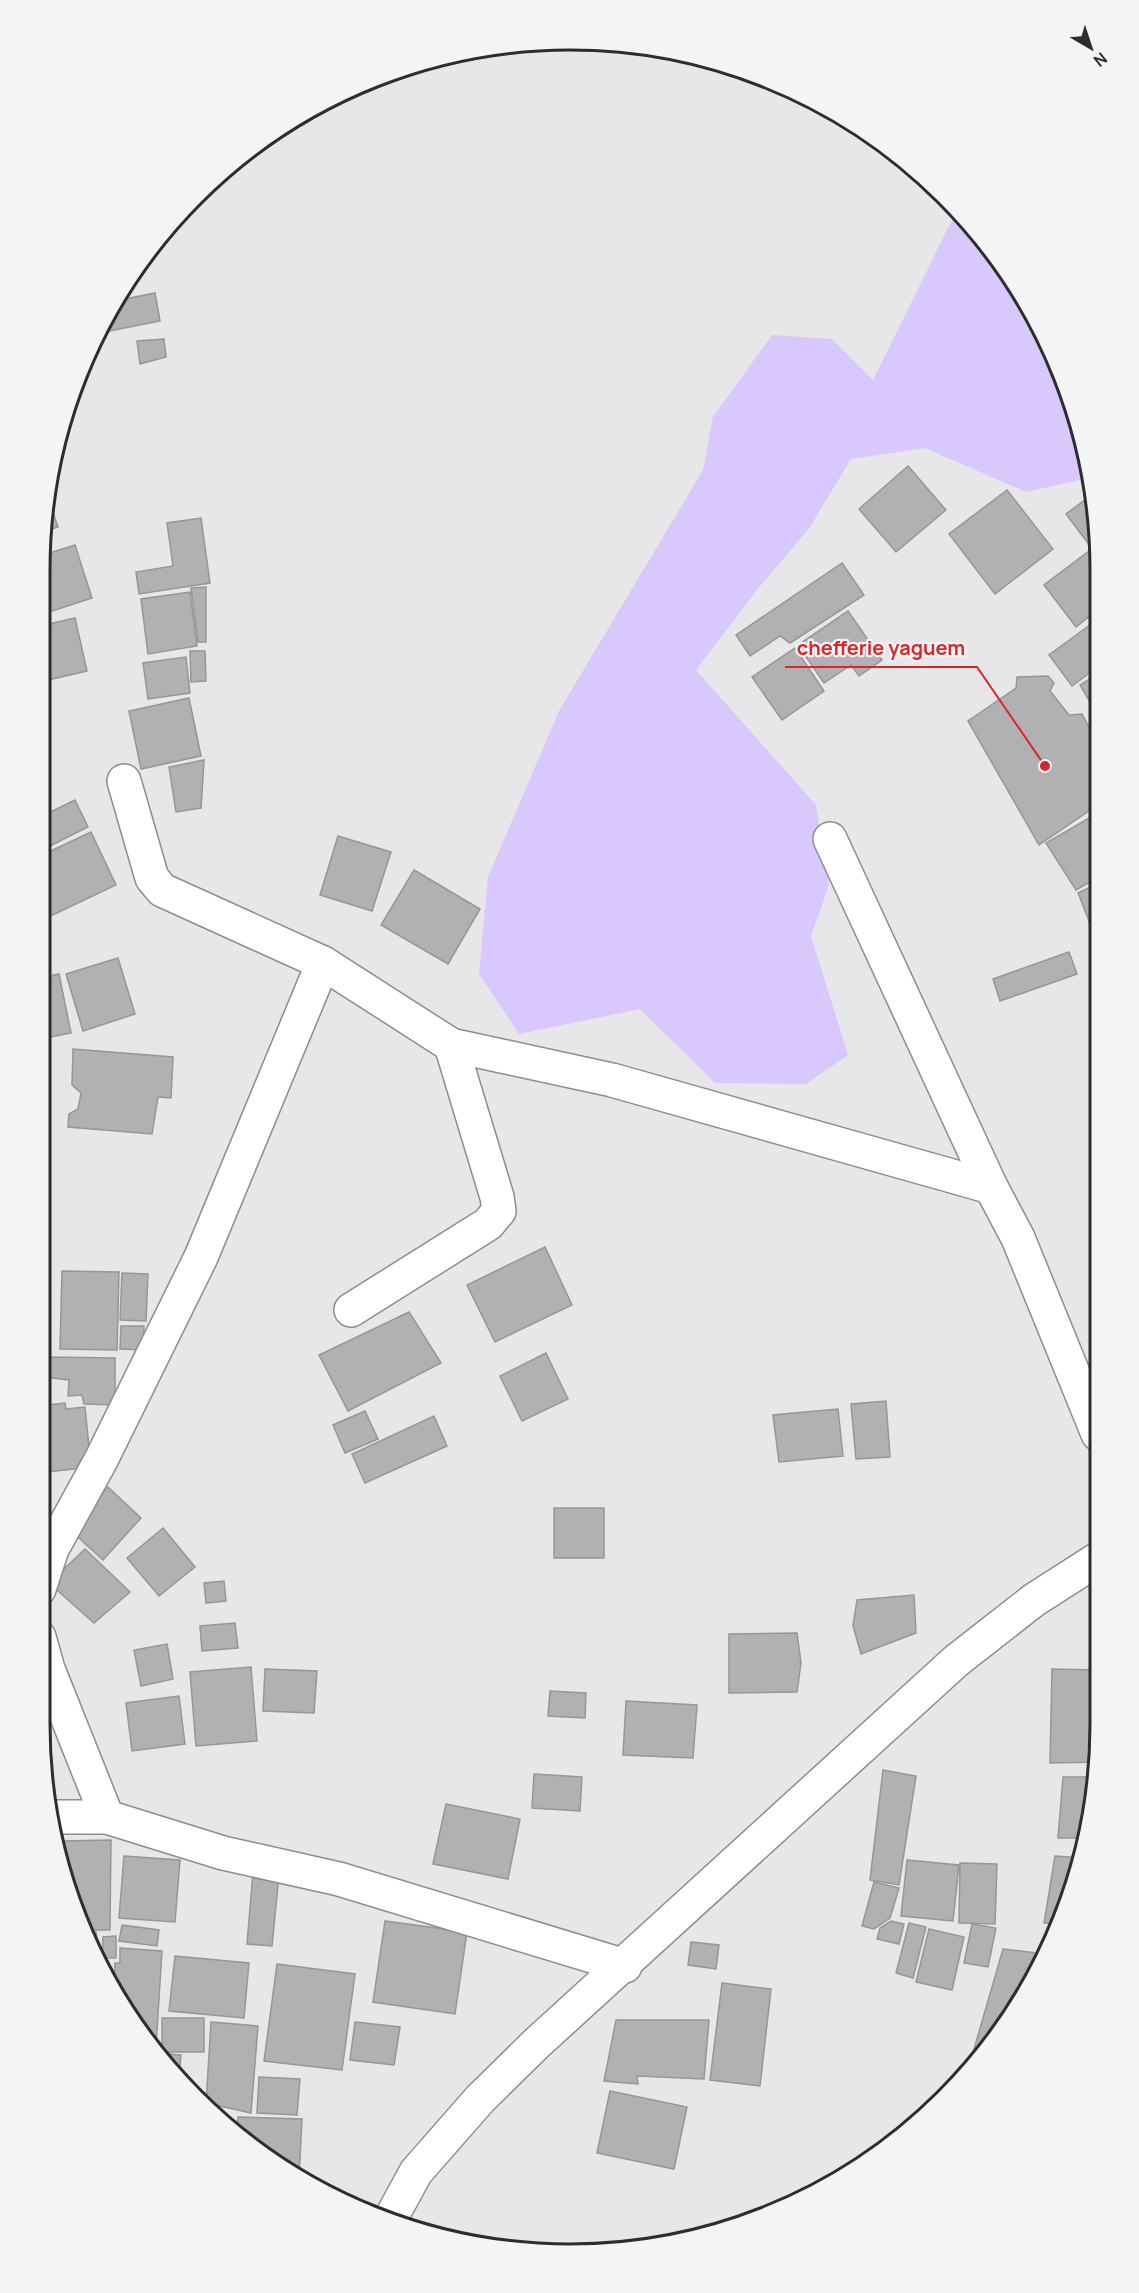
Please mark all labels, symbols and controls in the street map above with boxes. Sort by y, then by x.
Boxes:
north arrow [1061,18,1121,78]
text: N [1089,47,1112,72]
callout: chefferie yaguem [785,629,977,667]
text: chefferie yaguem [797,634,965,661]

